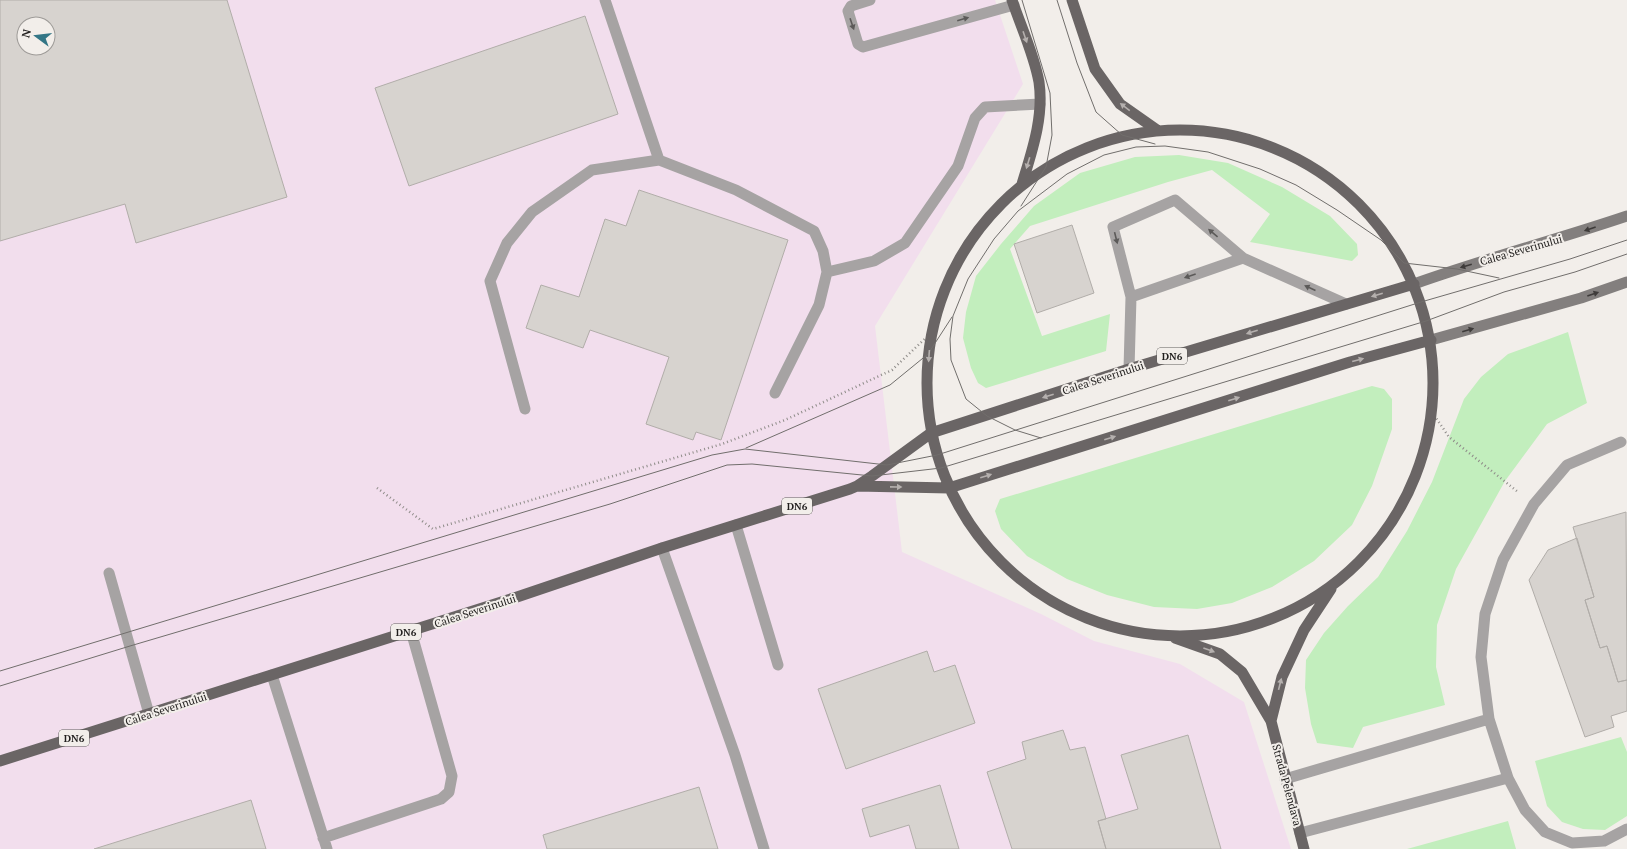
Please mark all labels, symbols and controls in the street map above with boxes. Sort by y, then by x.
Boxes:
north arrow [16,16,56,56]
one-way arrow [957,16,969,22]
one-way arrow [849,19,855,31]
text: N [18,27,34,39]
one-way arrow [1022,31,1028,43]
one-way arrow [1120,103,1131,111]
one-way arrow [1025,158,1031,170]
one-way arrow [1584,226,1596,232]
one-way arrow [1208,228,1219,237]
one-way arrow [1113,232,1119,244]
street label: Calea Severinului [1478,232,1564,268]
one-way arrow [1459,264,1472,270]
one-way arrow [1183,274,1195,280]
one-way arrow [1305,285,1316,291]
one-way arrow [1588,291,1600,297]
one-way arrow [1370,292,1382,298]
one-way arrow [1462,327,1474,333]
one-way arrow [1246,329,1258,335]
road number: DN6 [1157,348,1187,364]
one-way arrow [925,350,932,362]
one-way arrow [1352,357,1364,363]
street label: Calea Severinului [1060,358,1146,398]
one-way arrow [1041,393,1053,399]
one-way arrow [1228,396,1240,402]
one-way arrow [1104,435,1116,441]
one-way arrow [980,473,992,479]
one-way arrow [890,484,903,490]
road number: DN6 [782,498,812,514]
street label: Calea Severinului [432,591,518,631]
road number: DN6 [391,624,421,640]
one-way arrow [1203,648,1215,654]
one-way arrow [1277,677,1283,689]
street label: Calea Severinului [123,689,209,729]
road number: DN6 [59,730,89,746]
street label: Strada Pelendava [1269,743,1305,828]

